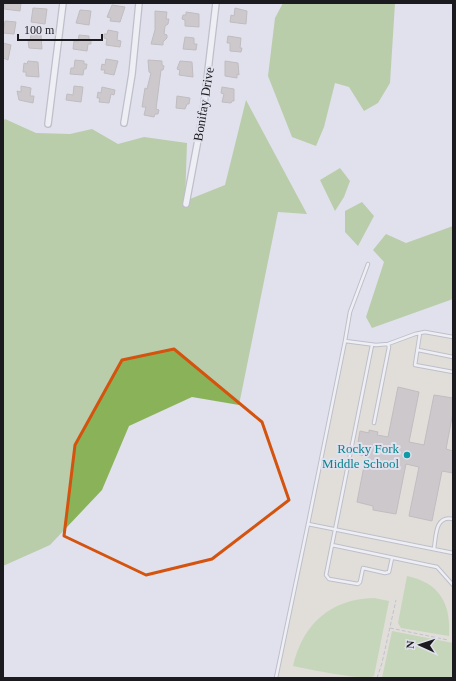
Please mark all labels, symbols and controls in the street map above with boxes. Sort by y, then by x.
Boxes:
scale bar [18,16,102,42]
text: 100 m [24,23,55,37]
street label: Bonifay Drive [190,66,217,142]
place label: Rocky Fork Middle School [322,441,400,471]
marker: Rocky Fork Middle School [402,450,412,460]
north arrow [400,625,440,665]
text: N [404,640,416,649]

